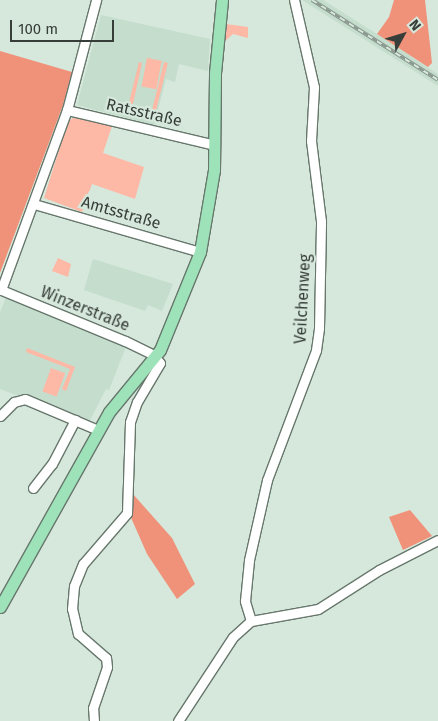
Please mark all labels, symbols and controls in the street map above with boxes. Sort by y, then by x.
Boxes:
scale bar [12,10,116,42]
north arrow [378,10,428,60]
text: N [406,16,425,34]
text: 100 m [18,20,58,38]
street label: Ratsstraße [104,95,184,131]
street label: Amtsstraße [79,193,163,233]
street label: Veilchenweg [291,254,315,344]
street label: Winzerstraße [38,282,132,336]

